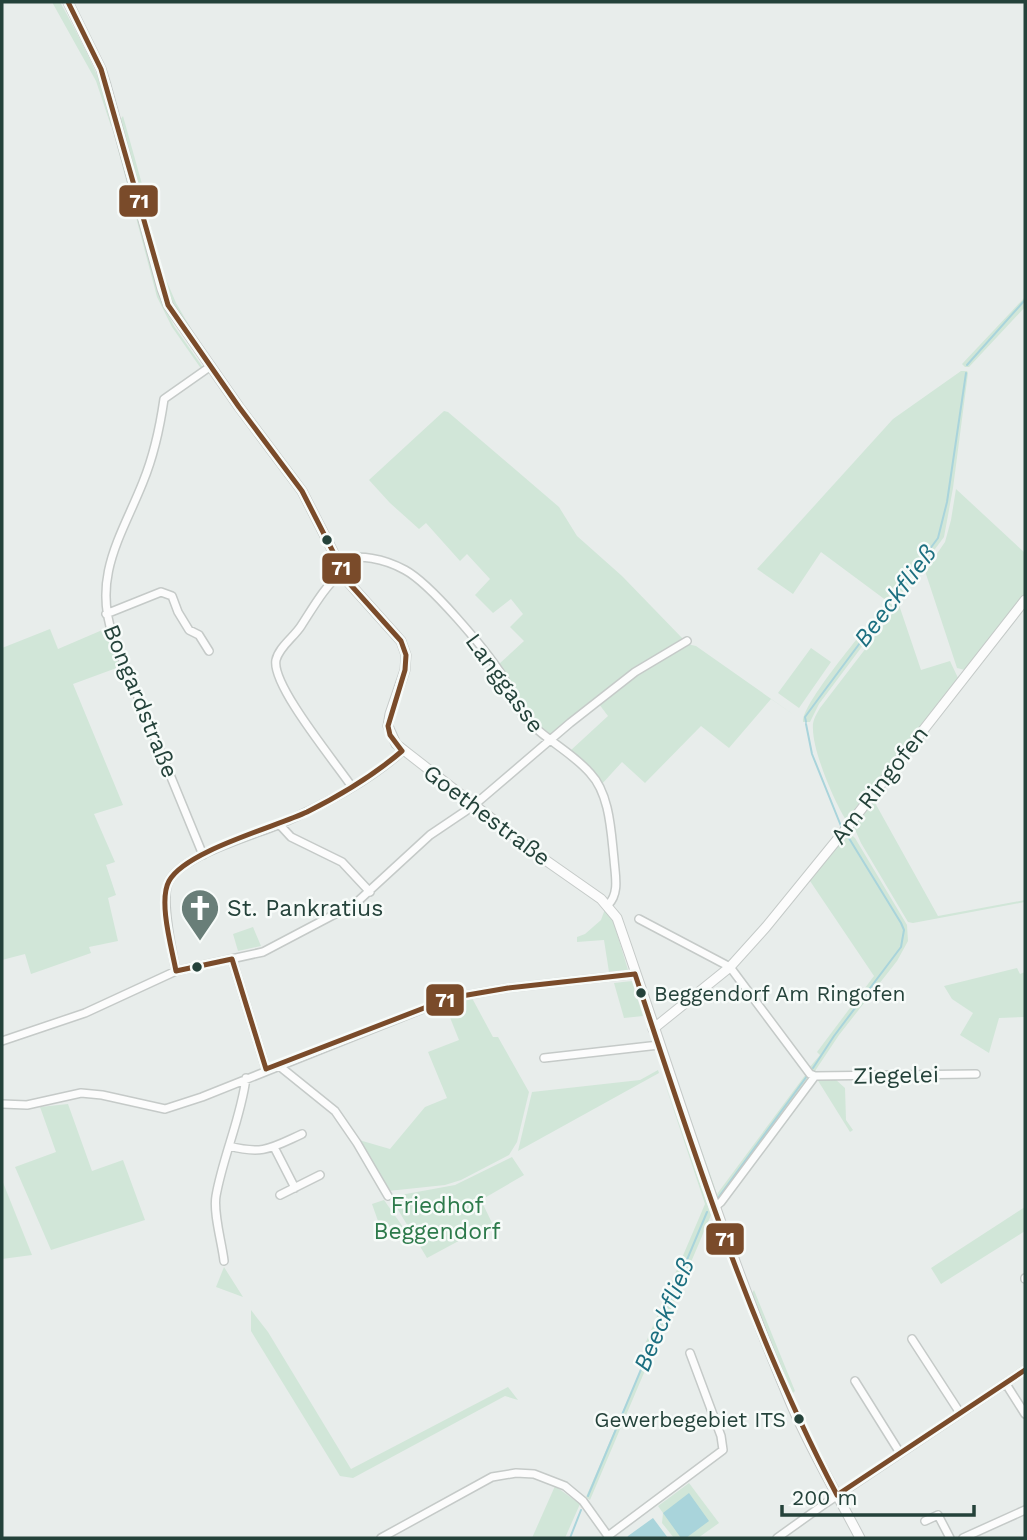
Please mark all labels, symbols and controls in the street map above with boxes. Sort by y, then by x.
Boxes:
line badge: 71 [118,184,159,218]
text: 71 [129,190,149,213]
unlabelled marker [320,533,334,547]
water label: Beeckfließ [848,540,942,652]
line badge: 71 [321,552,362,585]
text: 71 [331,557,351,580]
street label: Bongardstraße [97,621,184,782]
street label: Langgasse [460,628,550,738]
street label: Am Ringofen [825,721,934,850]
street label: Goethestraße [418,759,555,872]
church icon: St. Pankratius [179,887,221,942]
place label: St. Pankratius [227,895,383,922]
unlabelled marker [190,960,204,974]
place label: Beggendorf Am Ringofen [654,981,906,1006]
line badge: 71 [425,983,465,1017]
marker: Beggendorf Am Ringofen [634,986,648,1000]
text: 71 [435,989,455,1012]
street label: Ziegelei [853,1061,939,1090]
park label: Friedhof Beggendorf [374,1192,500,1245]
line badge: 71 [705,1222,745,1256]
text: 71 [715,1228,735,1251]
water label: Beeckfließ [628,1255,700,1375]
place label: Gewerbegebiet ITS [594,1407,786,1432]
marker: Gewerbegebiet ITS [792,1412,806,1426]
scale bar [782,1474,974,1518]
text: 200 m [792,1485,858,1510]

